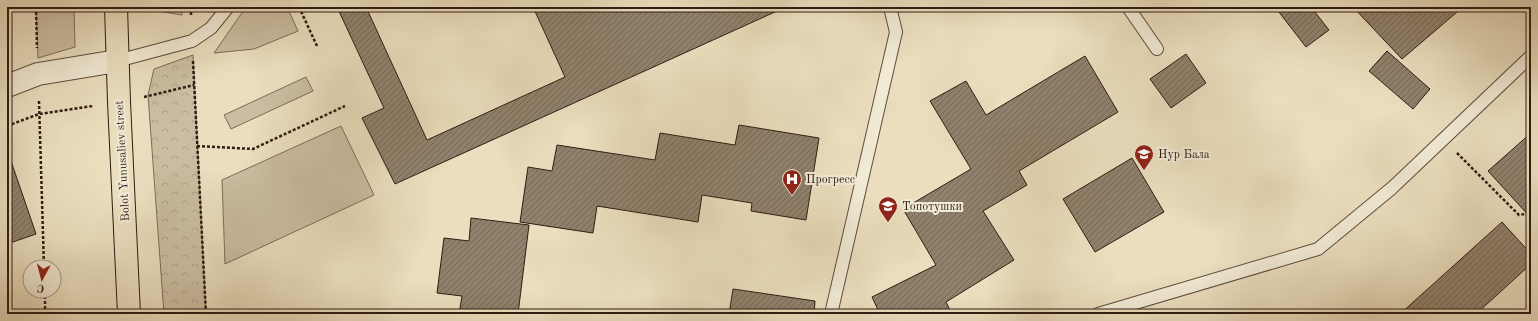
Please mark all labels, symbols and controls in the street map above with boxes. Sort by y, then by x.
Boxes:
street label: Bolot Yunusaliev street [114,100,132,222]
school or university icon: Нур Бала [1133,143,1155,171]
place label: Нур Бала [1158,149,1210,161]
hospital icon: Прогресс [781,168,803,196]
place label: Прогресс [806,174,855,186]
school or university icon: Топотушки [877,195,899,223]
place label: Топотушки [902,201,962,213]
north arrow [22,259,62,299]
text: С [37,282,45,293]

